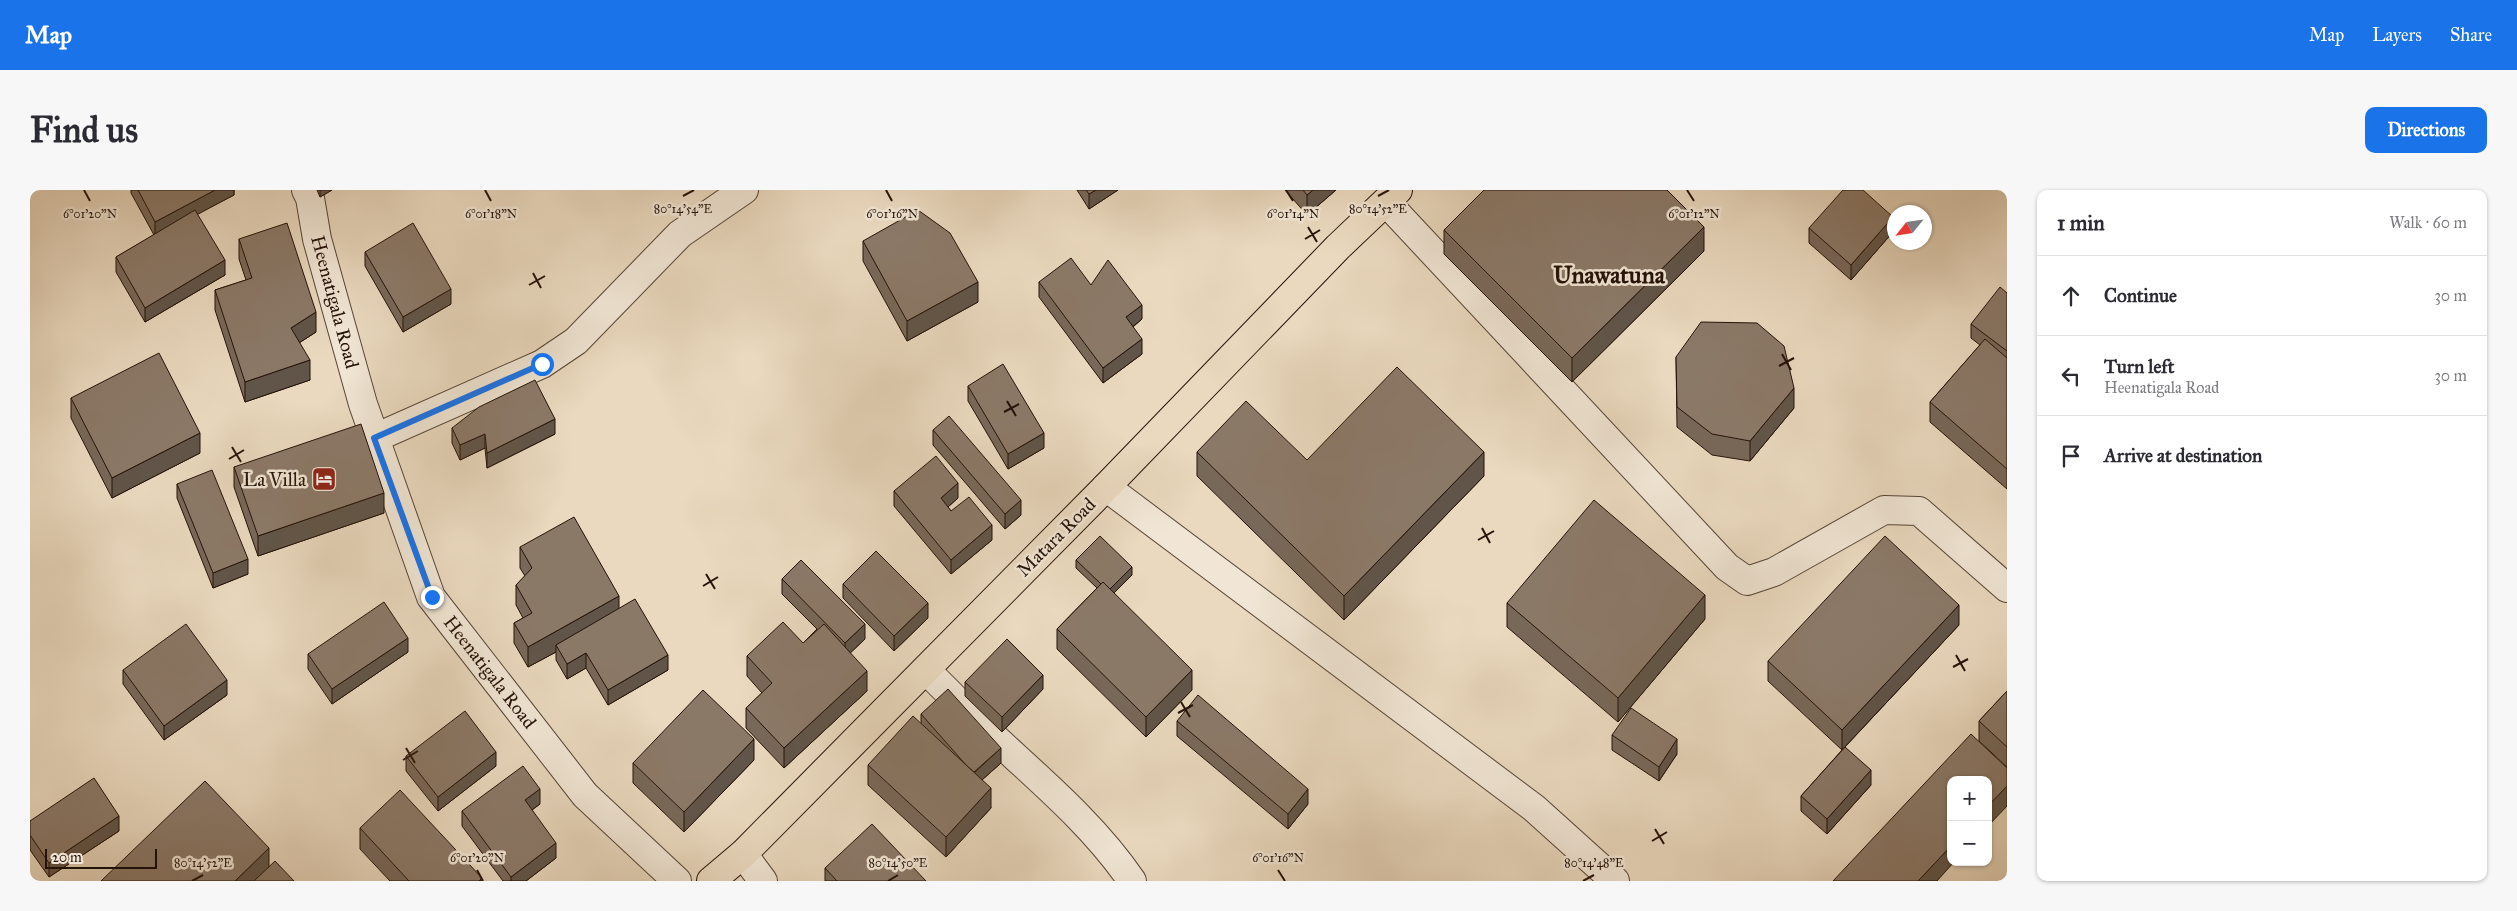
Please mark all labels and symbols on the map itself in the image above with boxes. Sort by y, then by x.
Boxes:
text: 80°14'54"E [654,202,713,216]
text: 80°14'52"E [1349,202,1407,216]
north arrow [1887,205,1932,250]
text: 6°01'20"N [63,207,117,221]
text: 6°01'18"N [465,207,517,221]
text: 6°01'16"N [866,207,918,221]
text: 6°01'14"N [1267,207,1319,221]
text: 6°01'12"N [1668,207,1720,221]
street label: Heenatigala Road [305,233,364,372]
district label: Unawatuna [1553,260,1666,290]
route start [531,353,554,376]
hotel icon: La Villa [311,466,337,492]
place label: La Villa [243,468,307,491]
street label: Matara Road [1012,492,1101,581]
route end [421,586,444,609]
street label: Heenatigala Road [438,611,541,734]
scale bar [45,846,158,869]
text: 6°01'20"N [450,851,504,865]
text: 6°01'16"N [1252,851,1304,865]
text: 80°14'52"E [174,856,232,870]
text: 80°14'50"E [869,856,928,870]
text: 80°14'48"E [1564,856,1624,870]

